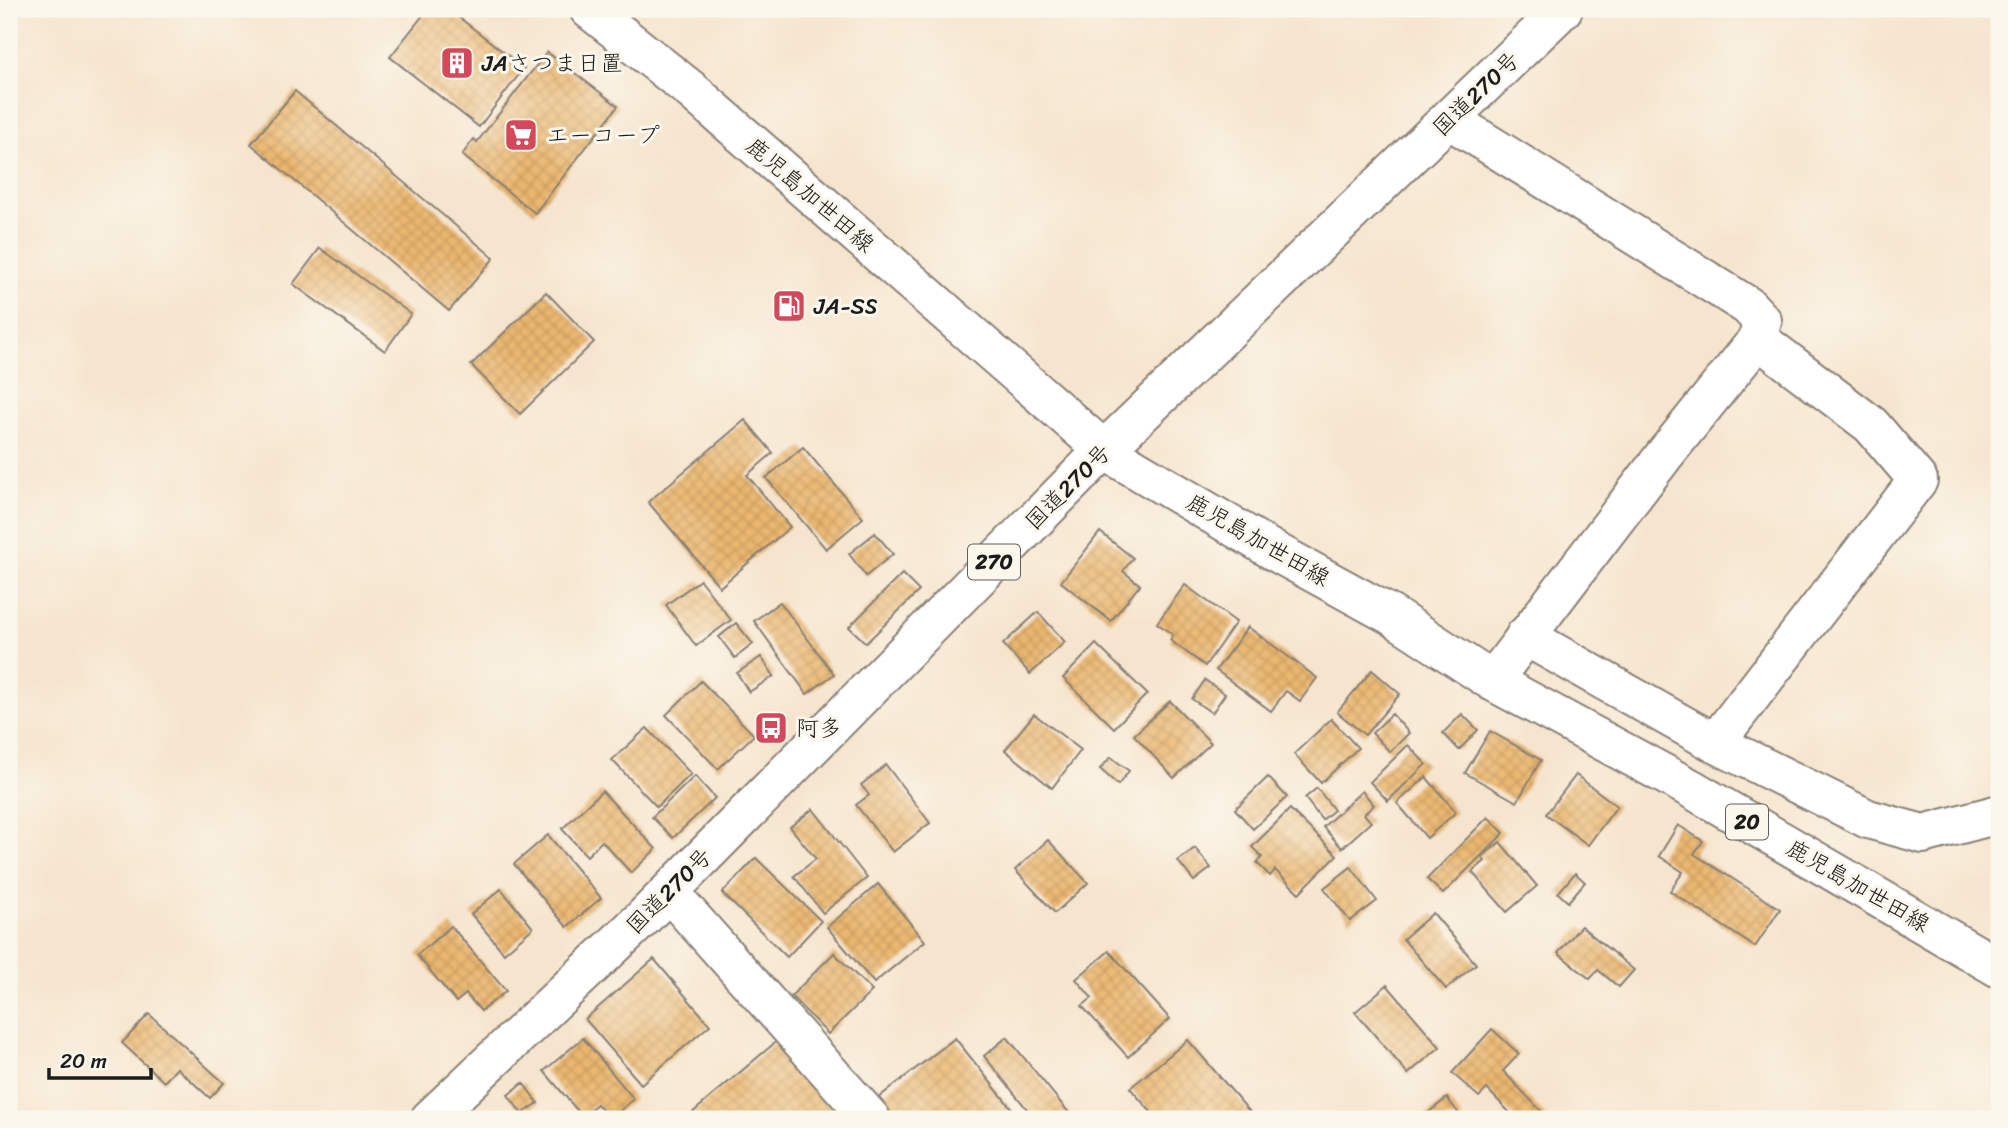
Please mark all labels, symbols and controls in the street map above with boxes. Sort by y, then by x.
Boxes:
street label: 国道270号 [1422,41,1530,147]
place label: JAさつま日置 [481,43,623,84]
building icon: JAさつま日置 [438,44,476,82]
place label: エーコープ [546,115,660,156]
supermarket icon: エーコープ [502,116,540,154]
street label: 鹿児島加世田線 [736,127,884,263]
place label: JA-SS [813,286,877,327]
fuel station icon: JA-SS [770,287,808,325]
street label: 国道270号 [1015,434,1121,540]
street label: 鹿児島加世田線 [1178,482,1338,598]
road number: 270 [968,544,1020,580]
place label: 阿多 [796,708,842,749]
bus stop icon: 阿多 [752,709,790,747]
road number: 20 [1726,804,1768,840]
street label: 鹿児島加世田線 [1778,828,1938,944]
street label: 国道270号 [616,838,722,944]
scale bar [49,1037,150,1081]
text: 20 m [60,1042,107,1080]

